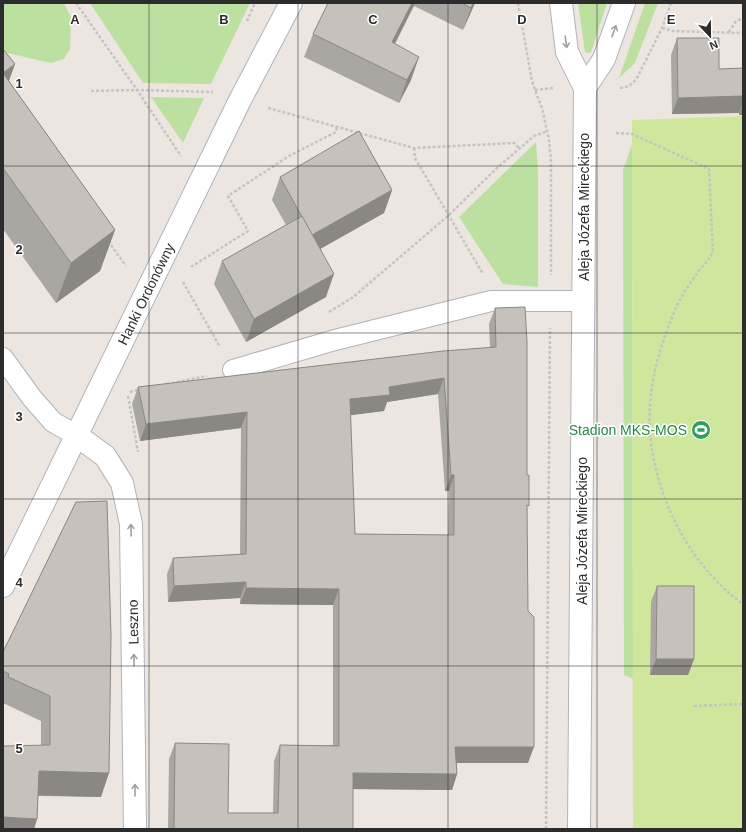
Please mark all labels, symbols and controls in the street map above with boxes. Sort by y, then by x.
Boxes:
text: A [70,12,80,27]
text: B [219,12,229,27]
text: C [368,12,378,27]
text: D [517,12,527,27]
text: E [667,12,676,27]
north arrow [690,16,730,56]
one-way arrow [611,25,619,37]
one-way arrow [562,35,570,48]
text: N [708,38,720,52]
text: 1 [15,76,23,91]
street label: Aleja Józefa Mireckiego [576,133,592,281]
street label: Hanki Ordonówny [114,240,178,348]
text: 2 [15,242,23,257]
text: 3 [15,409,23,424]
sports icon: Stadion MKS-MOS [690,419,712,441]
place label: Stadion MKS-MOS [569,422,687,438]
street label: Aleja Józefa Mireckiego [574,457,590,605]
one-way arrow [128,524,135,537]
text: 4 [15,575,23,590]
street label: Leszno [125,599,141,645]
one-way arrow [130,654,137,667]
text: 5 [15,741,23,756]
one-way arrow [131,784,139,797]

